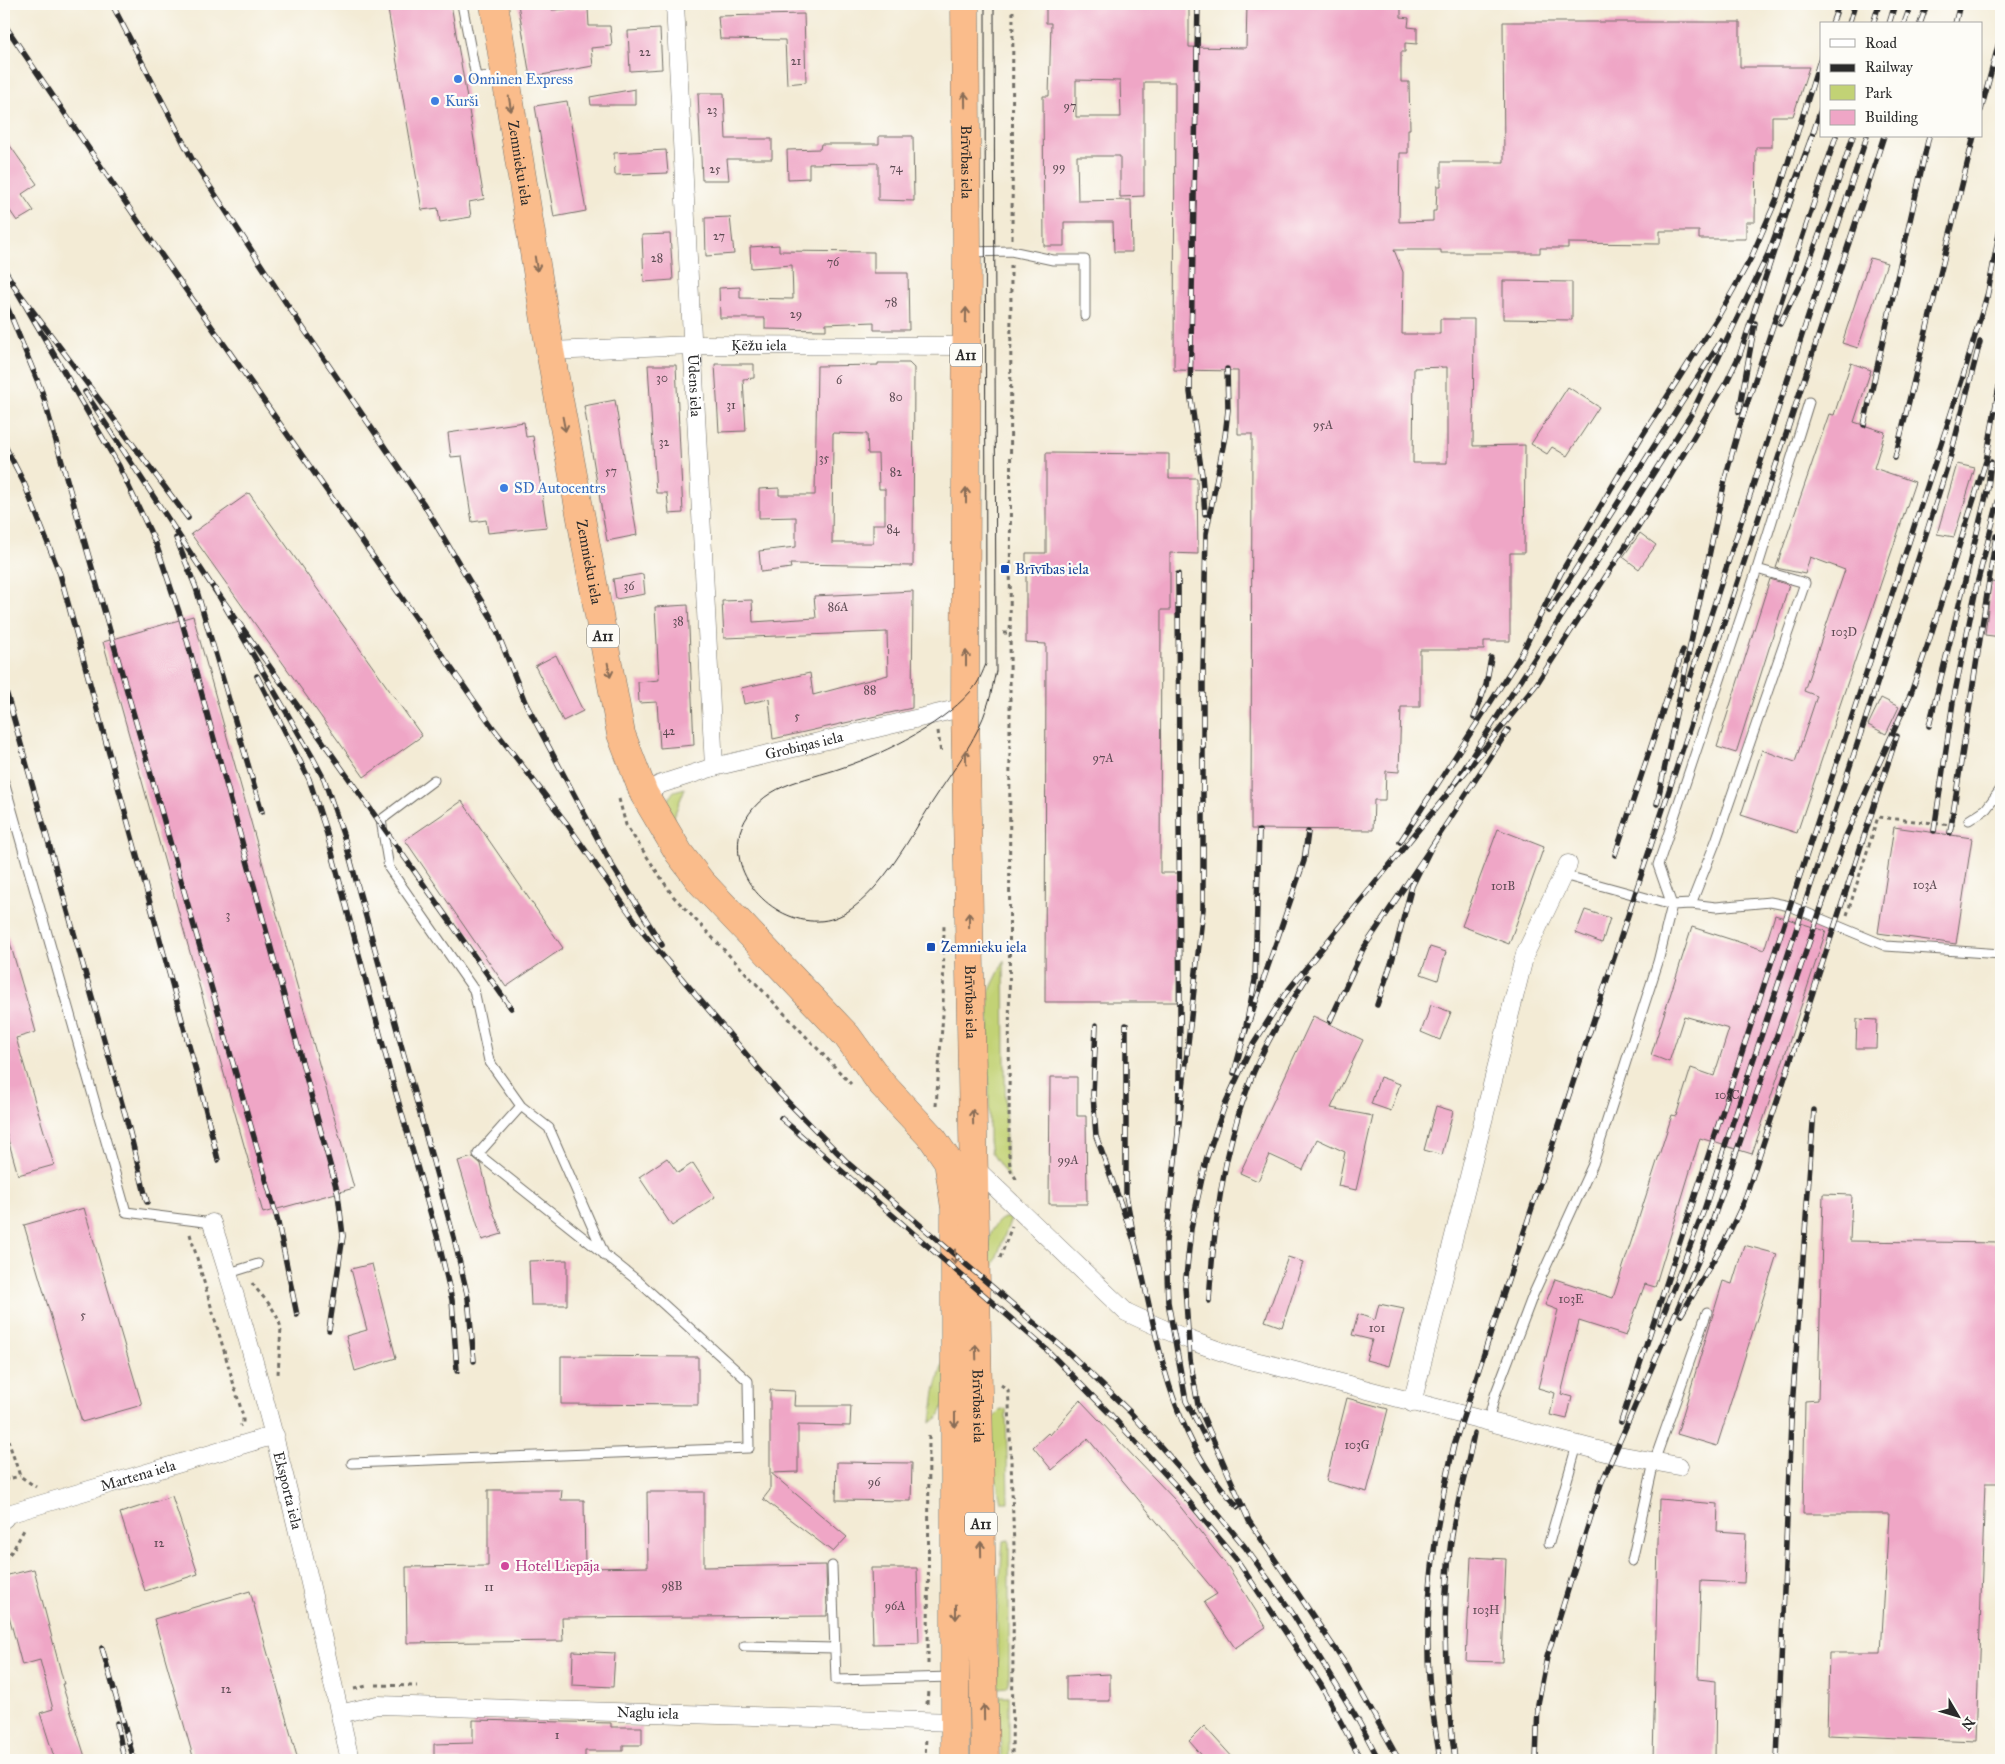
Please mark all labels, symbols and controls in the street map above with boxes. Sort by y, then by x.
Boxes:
legend [1820,22,1982,138]
text: Road [1865,34,1897,52]
house number: 22 [639,45,651,59]
house number: 21 [791,54,802,68]
text: Railway [1865,58,1914,76]
place label: Onninen Express [468,70,573,88]
marker: Onninen Express [452,73,464,85]
text: Park [1865,84,1892,102]
place label: Kurši [445,92,479,110]
one-way arrow [960,93,970,109]
marker: Kurši [429,95,441,107]
one-way arrow [505,95,515,111]
house number: 97 [1064,99,1076,113]
house number: 23 [707,103,718,117]
text: Building [1865,108,1919,126]
street label: Zemnieku iela [504,119,535,207]
street label: Brīvības iela [957,125,976,200]
house number: 99 [1053,160,1065,174]
house number: 74 [890,161,903,175]
house number: 25 [709,162,721,176]
house number: 27 [713,229,725,243]
house number: 28 [651,251,663,265]
house number: 76 [827,255,840,269]
one-way arrow [531,256,541,272]
house number: 78 [885,295,897,309]
house number: 29 [790,307,802,321]
one-way arrow [961,308,971,324]
street label: Ķēžu iela [731,336,787,354]
road number: A11 [950,344,982,366]
street label: Ūdens iela [684,354,705,418]
house number: 30 [656,371,668,385]
house number: 6 [836,373,843,387]
house number: 80 [889,390,903,404]
house number: 31 [726,398,736,412]
one-way arrow [559,416,569,432]
house number: 95A [1313,418,1333,432]
house number: 32 [659,435,669,449]
house number: 35 [819,451,830,465]
house number: 57 [605,464,617,478]
house number: 82 [890,465,902,479]
place label: SD Autocentrs [514,479,606,497]
marker: SD Autocentrs [498,482,510,494]
one-way arrow [961,488,971,504]
street label: Zemnieku iela [572,518,606,606]
house number: 84 [886,522,900,536]
place label: Brīvības iela [1015,560,1089,578]
marker: Brīvības iela [999,563,1011,575]
house number: 36 [624,579,635,593]
house number: 86A [828,600,848,614]
house number: 38 [672,614,684,628]
road number: A11 [587,624,619,648]
house number: 103D [1831,625,1857,639]
one-way arrow [961,650,971,666]
one-way arrow [605,662,615,678]
house number: 88 [864,683,876,697]
house number: 5 [794,709,800,723]
house number: 42 [663,724,675,738]
street label: Grobiņas iela [763,727,845,763]
one-way arrow [961,749,971,766]
house number: 97A [1093,751,1113,765]
house number: 103A [1913,878,1937,892]
house number: 101B [1491,879,1515,893]
house number: 3 [226,908,231,922]
one-way arrow [964,912,974,928]
place label: Zemnieku iela [941,938,1027,956]
marker: Zemnieku iela [925,941,937,953]
street label: Brīvības iela [961,965,980,1040]
house number: 103C [1715,1088,1739,1102]
one-way arrow [968,1109,977,1125]
house number: 99A [1058,1153,1078,1167]
one-way arrow [950,1248,960,1265]
house number: 103E [1558,1292,1584,1306]
house number: 5 [80,1308,86,1322]
house number: 101 [1369,1321,1385,1335]
one-way arrow [972,1344,981,1360]
street label: Brīvības iela [969,1369,988,1444]
one-way arrow [950,1411,960,1427]
house number: 103G [1344,1438,1370,1452]
street label: Eksporta iela [269,1450,306,1532]
street label: Martena iela [98,1456,178,1495]
house number: 96 [868,1475,881,1489]
road number: A11 [965,1512,997,1536]
house number: 12 [154,1536,164,1550]
one-way arrow [977,1541,986,1557]
place label: Hotel Liepāja [515,1557,600,1575]
marker: Hotel Liepāja [499,1560,511,1572]
house number: 98B [662,1579,682,1593]
house number: 11 [484,1580,494,1594]
house number: 96A [885,1599,905,1613]
house number: 103H [1473,1603,1499,1617]
one-way arrow [951,1604,961,1620]
house number: 12 [221,1682,231,1696]
north arrow [1932,1692,1982,1742]
street label: Naglu iela [617,1703,680,1723]
one-way arrow [979,1704,989,1720]
text: N [1957,1714,1978,1734]
house number: 1 [555,1728,560,1742]

